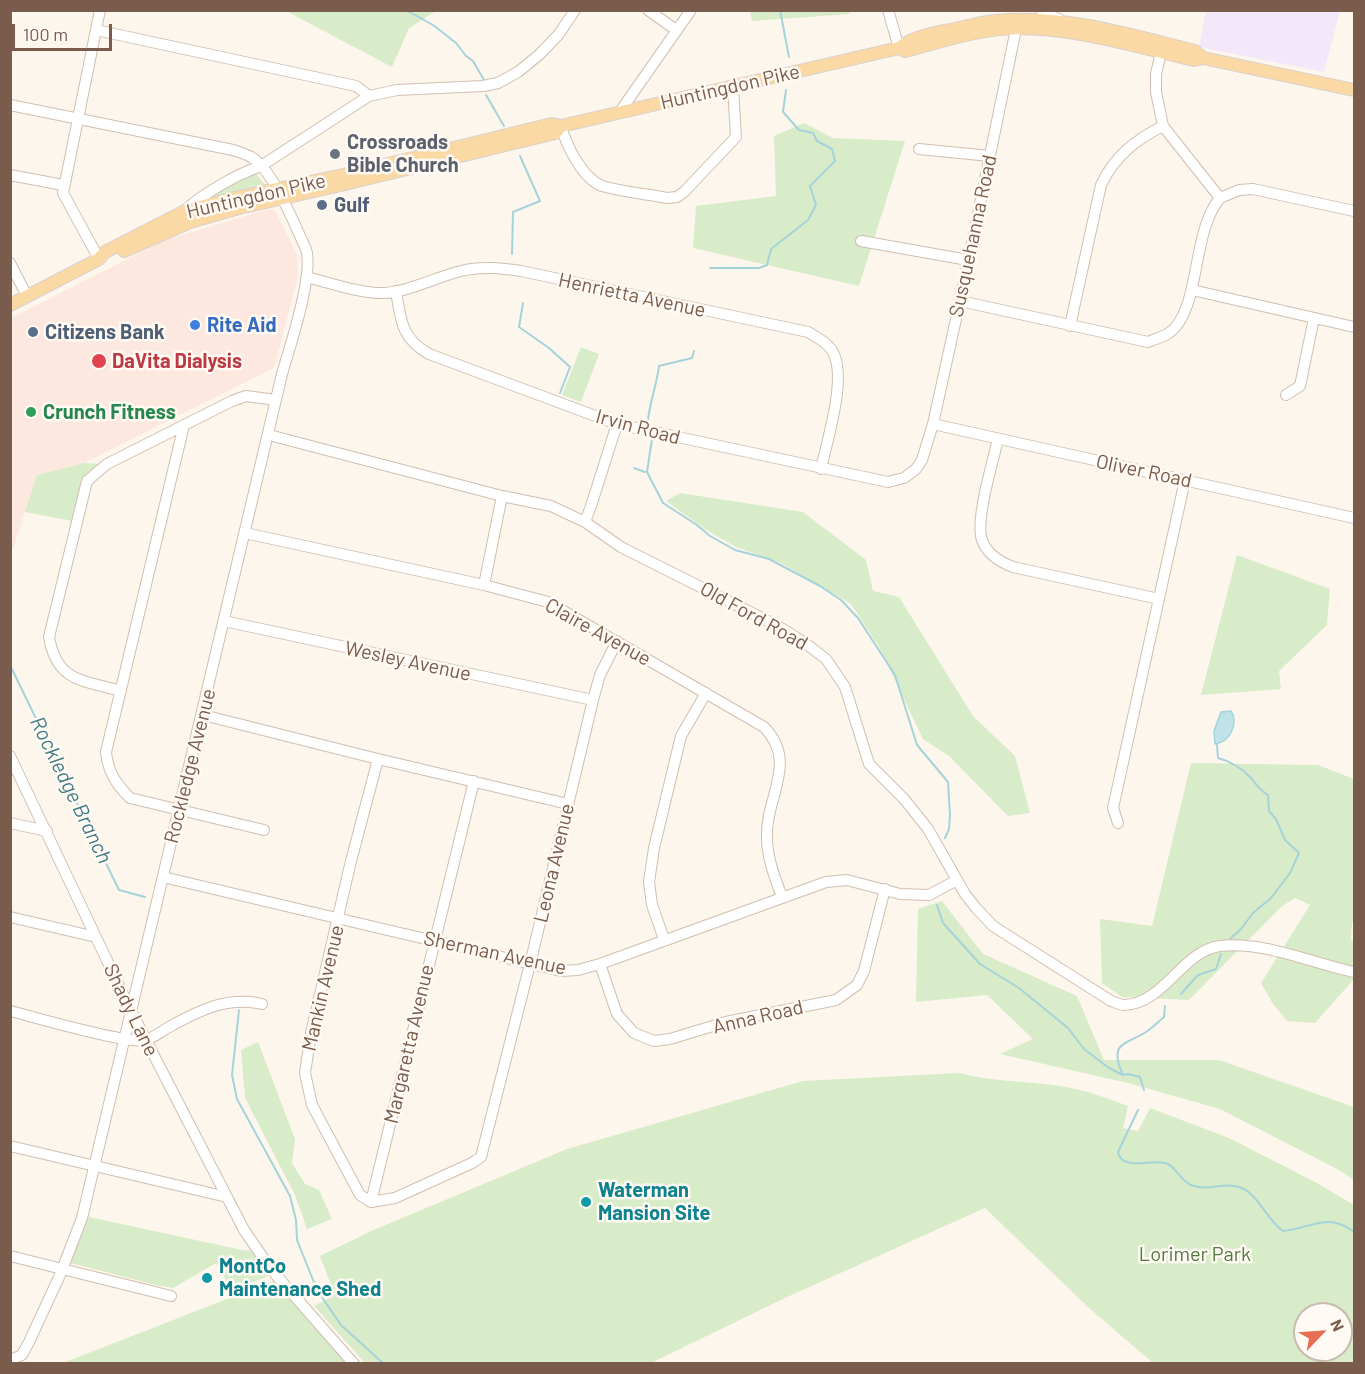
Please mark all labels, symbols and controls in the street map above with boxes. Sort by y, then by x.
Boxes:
scale bar [15,12,116,50]
text: 100 m [23,23,68,45]
street label: Huntingdon Pike [658,59,802,115]
place label: Crossroads Bible Church [347,130,459,177]
marker: Crossroads Bible Church [328,147,342,161]
street label: Susquehanna Road [944,153,1002,319]
street label: Huntingdon Pike [184,168,328,224]
place label: Gulf [334,193,370,217]
marker: Gulf [315,198,329,212]
street label: Henrietta Avenue [556,268,708,322]
place label: Rite Aid [207,313,277,337]
marker: Rite Aid [188,318,202,332]
place label: Citizens Bank [45,320,165,344]
marker: Citizens Bank [26,325,40,339]
place label: DaVita Dialysis [112,349,242,373]
marker: DaVita Dialysis [90,352,108,370]
place label: Crunch Fitness [43,400,176,424]
street label: Irvin Road [593,404,683,450]
marker: Crunch Fitness [24,405,38,419]
street label: Oliver Road [1094,449,1194,493]
street label: Old Ford Road [696,576,812,656]
street label: Claire Avenue [541,593,655,671]
street label: Wesley Avenue [343,636,473,686]
street label: Rockledge Avenue [159,686,221,846]
water label: Rockledge Branch [25,712,117,868]
street label: Leona Avenue [529,801,579,925]
street label: Mankin Avenue [297,923,349,1053]
street label: Sherman Avenue [421,926,569,980]
street label: Shady Lane [98,960,164,1060]
street label: Margaretta Avenue [379,962,439,1126]
street label: Anna Road [710,995,806,1039]
place label: Waterman Mansion Site [598,1178,710,1225]
marker: Waterman Mansion Site [579,1195,593,1209]
park label: Lorimer Park [1139,1242,1251,1266]
place label: MontCo Maintenance Shed [219,1254,381,1301]
marker: MontCo Maintenance Shed [200,1271,214,1285]
north arrow [1293,1302,1353,1362]
text: N [1327,1316,1349,1334]

